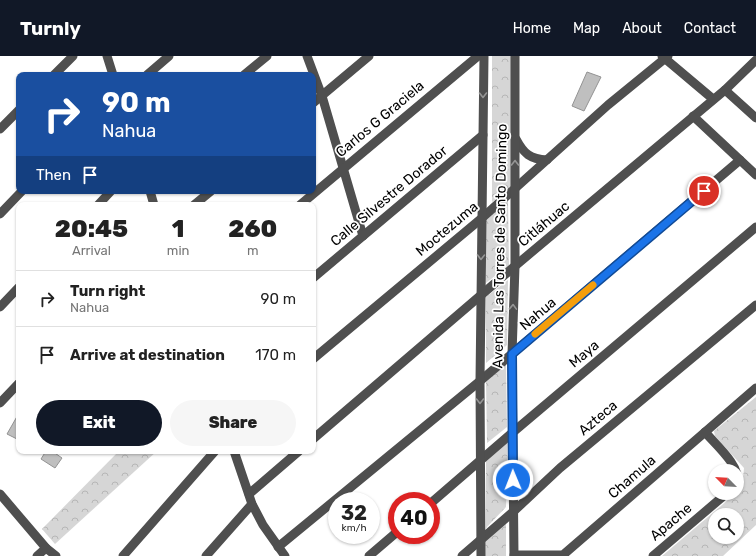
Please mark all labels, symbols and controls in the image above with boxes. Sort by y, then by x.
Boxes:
text: Turnly [20,17,81,40]
text: Home [513,20,551,37]
text: Map [573,20,600,37]
text: About [622,20,662,37]
text: Contact [684,20,736,37]
street label: Carlos G Graciela [332,77,428,161]
text: 90 m [102,86,171,119]
icon: right [36,88,88,140]
one-way arrow [479,92,487,98]
text: Nahua [102,120,156,142]
street label: Avenida Las Torres de Santo Domingo [489,123,511,369]
street label: Calle Silvestre Dorador [327,142,451,250]
one-way arrow [511,160,519,166]
icon: arrive [79,164,101,186]
text: Then [36,166,71,184]
pin [687,174,721,208]
icon: arrive [693,180,715,202]
street label: Citláhuac [515,197,573,250]
street label: Moctezuma [412,198,482,260]
text: 20:45 [55,215,128,243]
text: 1 [172,215,184,243]
text: 260 [228,215,277,243]
text: Arrival [72,243,111,258]
text: min [167,243,189,258]
text: m [247,243,259,258]
one-way arrow [477,254,486,260]
text: Turn right [70,282,145,300]
icon: right [36,288,58,310]
text: 90 m [261,290,296,308]
street label: Nahua [516,294,560,334]
text: Nahua [70,300,109,315]
one-way arrow [509,304,518,310]
street label: Maya [566,337,602,371]
icon: arrive [36,344,58,366]
text: Arrive at destination [70,346,225,364]
text: 170 m [255,346,296,364]
street label: Azteca [575,397,621,439]
one-way arrow [476,398,484,404]
button: Exit [36,400,162,446]
button: Share [170,400,296,446]
street label: Chamula [605,452,659,502]
position arrow [492,459,534,501]
north arrow [708,464,744,500]
map controls [708,464,744,544]
speed limit sign: 40 [388,492,440,544]
street label: Apache [647,499,696,544]
text: 32 [341,501,367,525]
button: search [708,508,744,544]
text: km/h [342,522,366,534]

